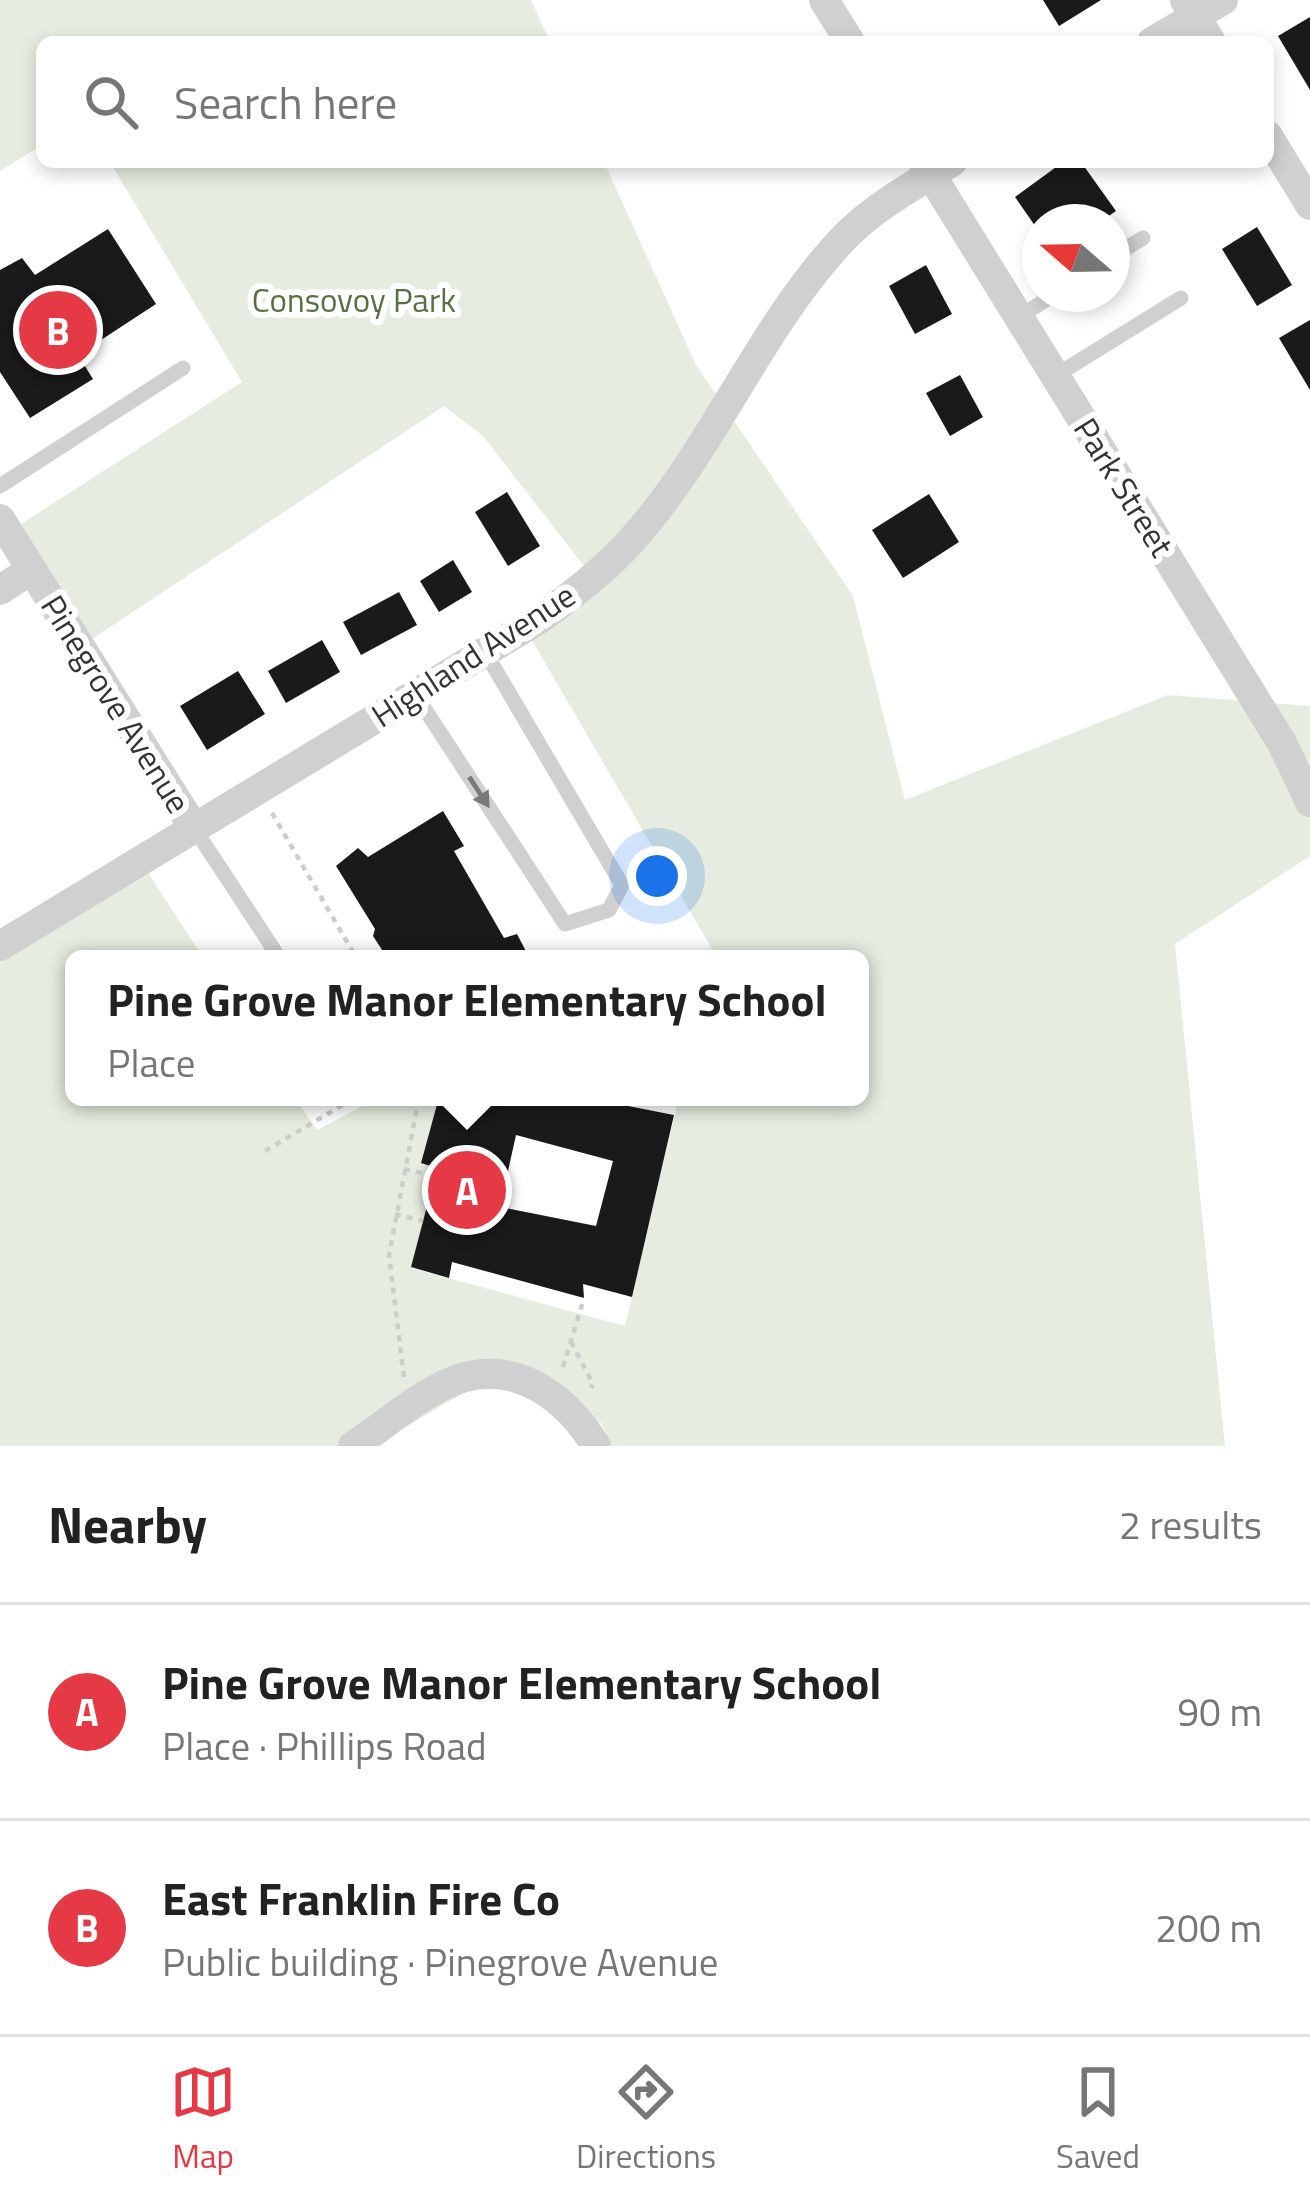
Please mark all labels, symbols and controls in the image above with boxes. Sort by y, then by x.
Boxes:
search box [36,36,1274,168]
text: Search here [174,68,397,136]
icon: search [78,69,144,135]
north arrow [1022,204,1130,312]
park label: Consovoy Park [252,275,456,325]
pin: B [19,285,97,375]
street label: Park Street [1062,408,1187,567]
street label: Highland Avenue [361,570,585,740]
street label: Pinegrove Avenue [29,585,203,823]
one-way arrow [468,775,489,809]
your location [627,846,687,906]
popup [65,950,869,1106]
text: Pine Grove Manor Elementary School [107,965,827,1033]
text: Place [107,1033,195,1092]
pin: A [428,1145,506,1235]
text: Nearby [48,1485,207,1563]
text: 2 results [1119,1495,1262,1554]
text: Pine Grove Manor Elementary School [162,1648,881,1716]
text: A [75,1682,99,1741]
text: 90 m [1177,1682,1262,1741]
text: Place · Phillips Road [162,1716,487,1775]
text: East Franklin Fire Co [162,1864,560,1932]
text: B [75,1898,99,1957]
text: 200 m [1155,1898,1262,1957]
text: Public building · Pinegrove Avenue [162,1932,718,1991]
tab: Map [170,2059,236,2181]
tab: Directions [576,2059,716,2181]
tab: Saved [1056,2059,1140,2181]

